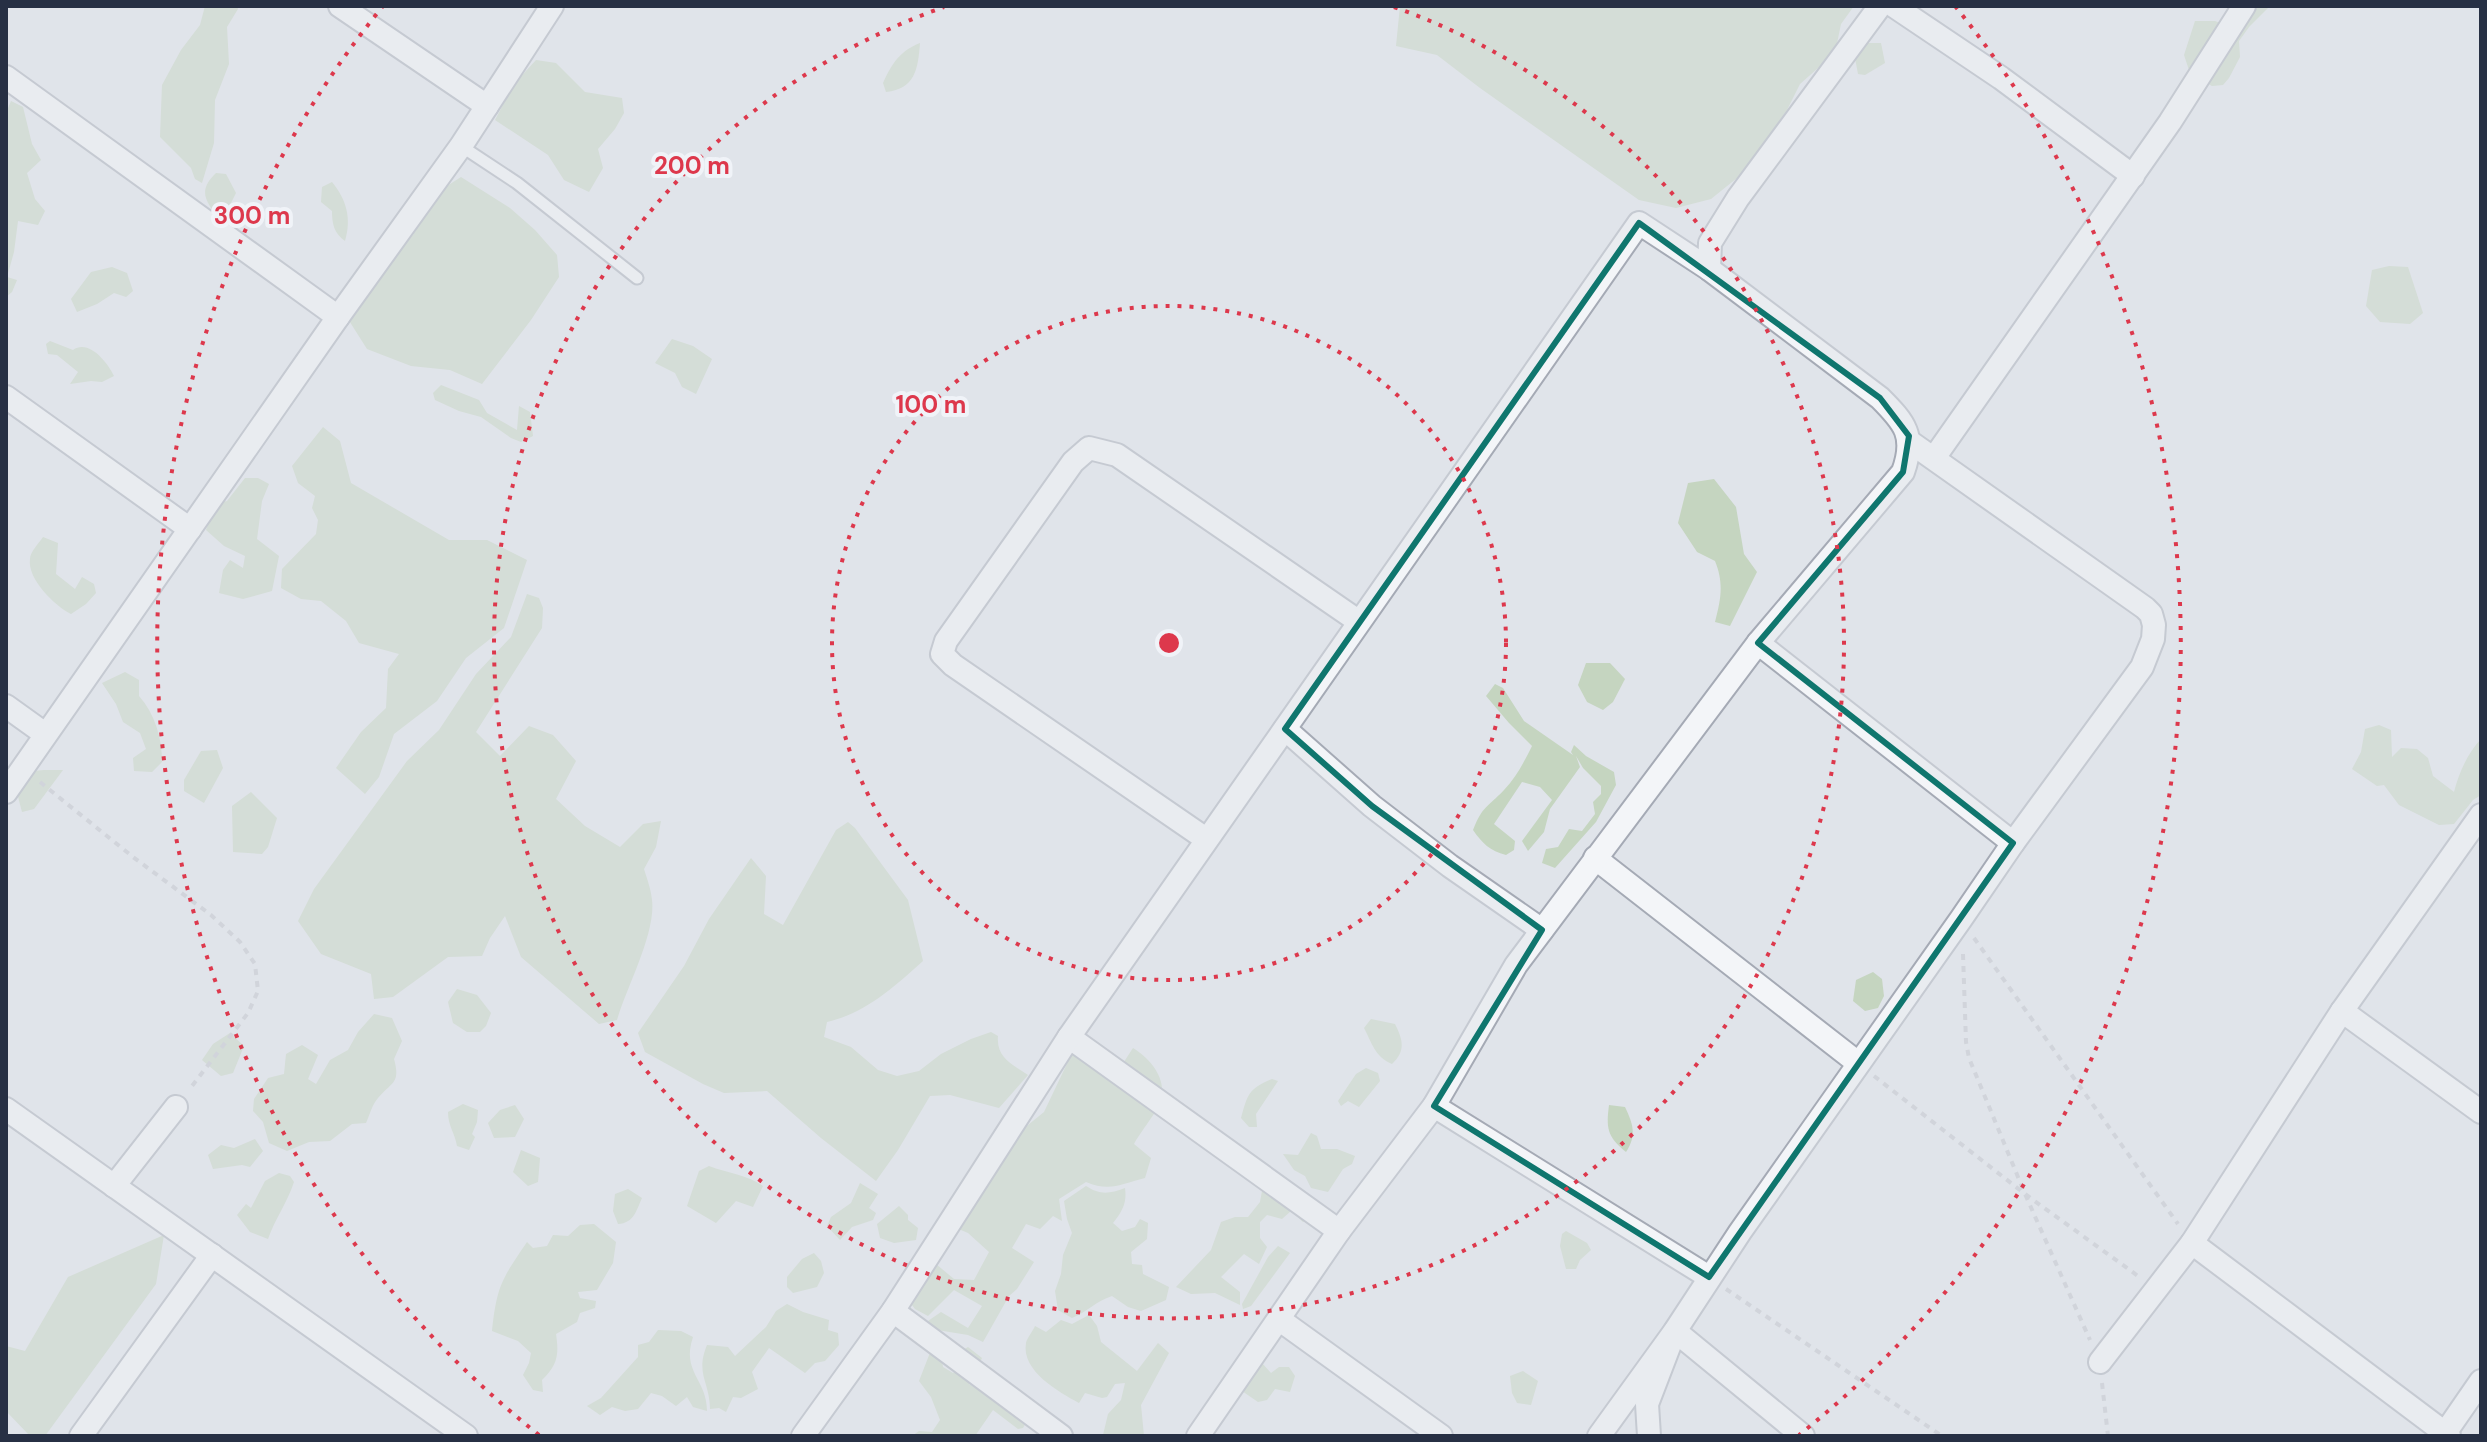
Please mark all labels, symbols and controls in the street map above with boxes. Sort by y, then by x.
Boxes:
text: 200 m [654,150,730,181]
text: 300 m [214,200,290,231]
text: 100 m [896,389,966,420]
centre of rings [1155,629,1183,657]

